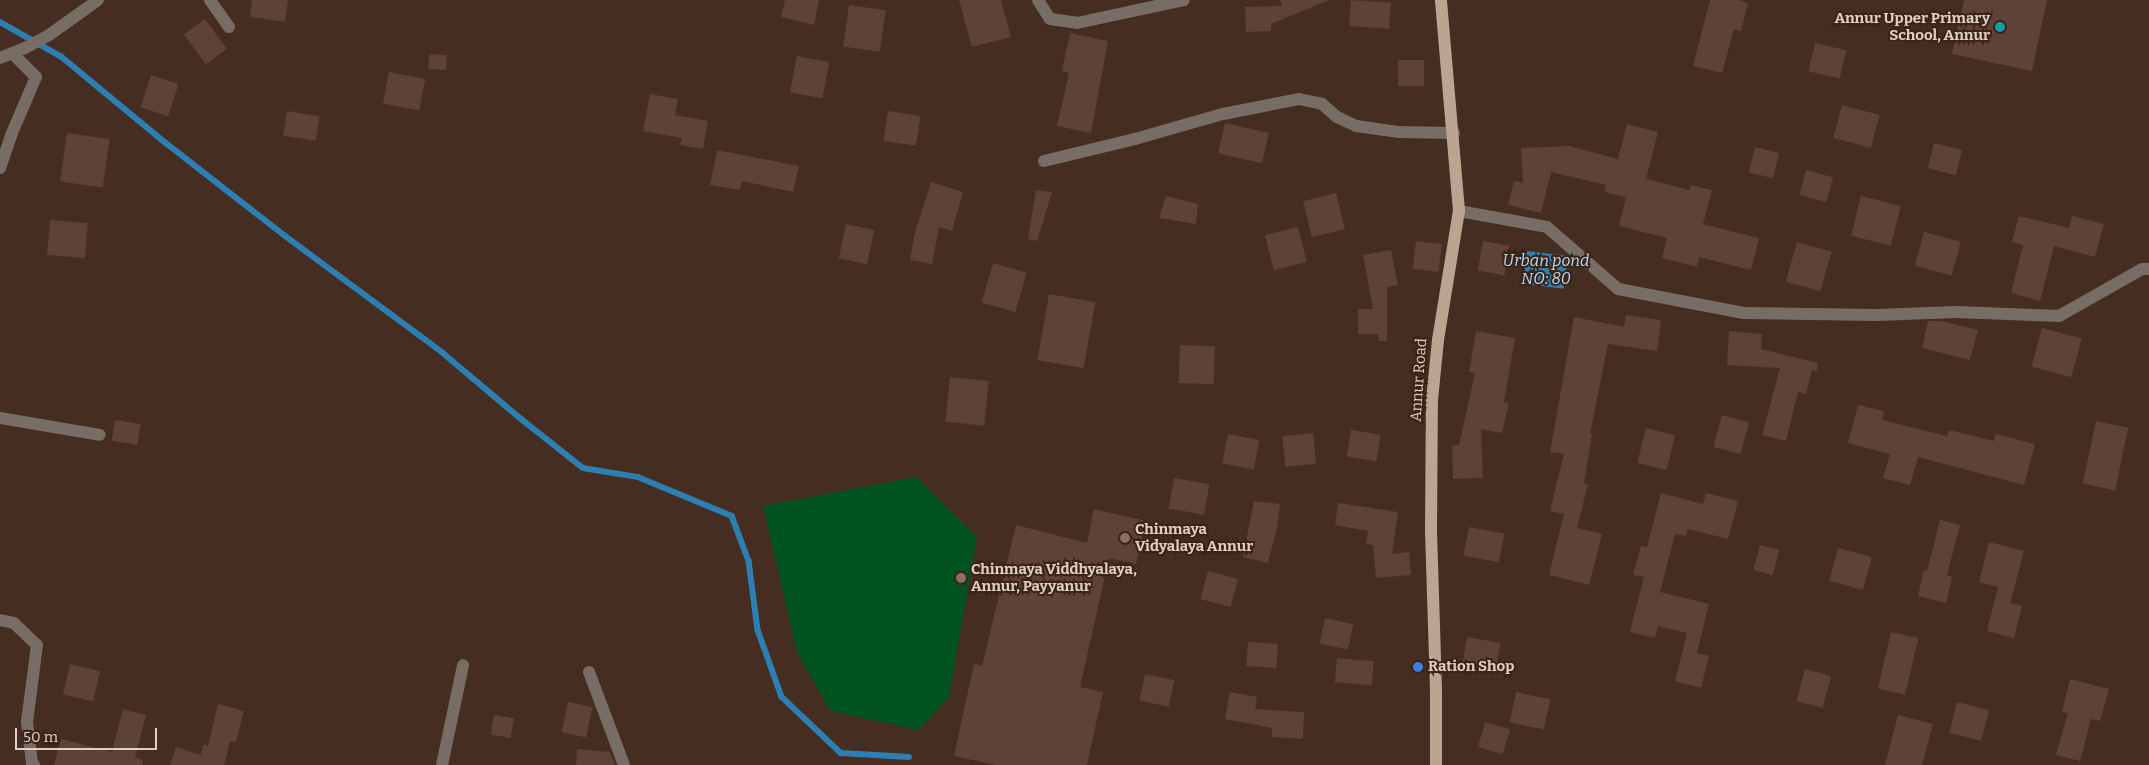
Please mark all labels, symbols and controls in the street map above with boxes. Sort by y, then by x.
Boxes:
place label: Annur Upper Primary School, Annur [1834,9,1990,44]
marker: Annur Upper Primary School, Annur [1994,21,2006,33]
water label: Urban pond NO: 80 [1503,251,1589,289]
street label: Annur Road [1407,338,1431,422]
place label: Chinmaya Vidyalaya Annur [1135,520,1253,555]
marker: Chinmaya Vidyalaya Annur [1119,532,1131,544]
place label: Chinmaya Viddhyalaya, Annur, Payyanur [971,560,1137,595]
marker: Chinmaya Viddhyalaya, Annur, Payyanur [955,572,967,584]
place label: Ration Shop [1428,658,1514,676]
marker: Ration Shop [1412,661,1424,673]
scale bar [18,718,160,750]
text: 50 m [23,728,58,746]

